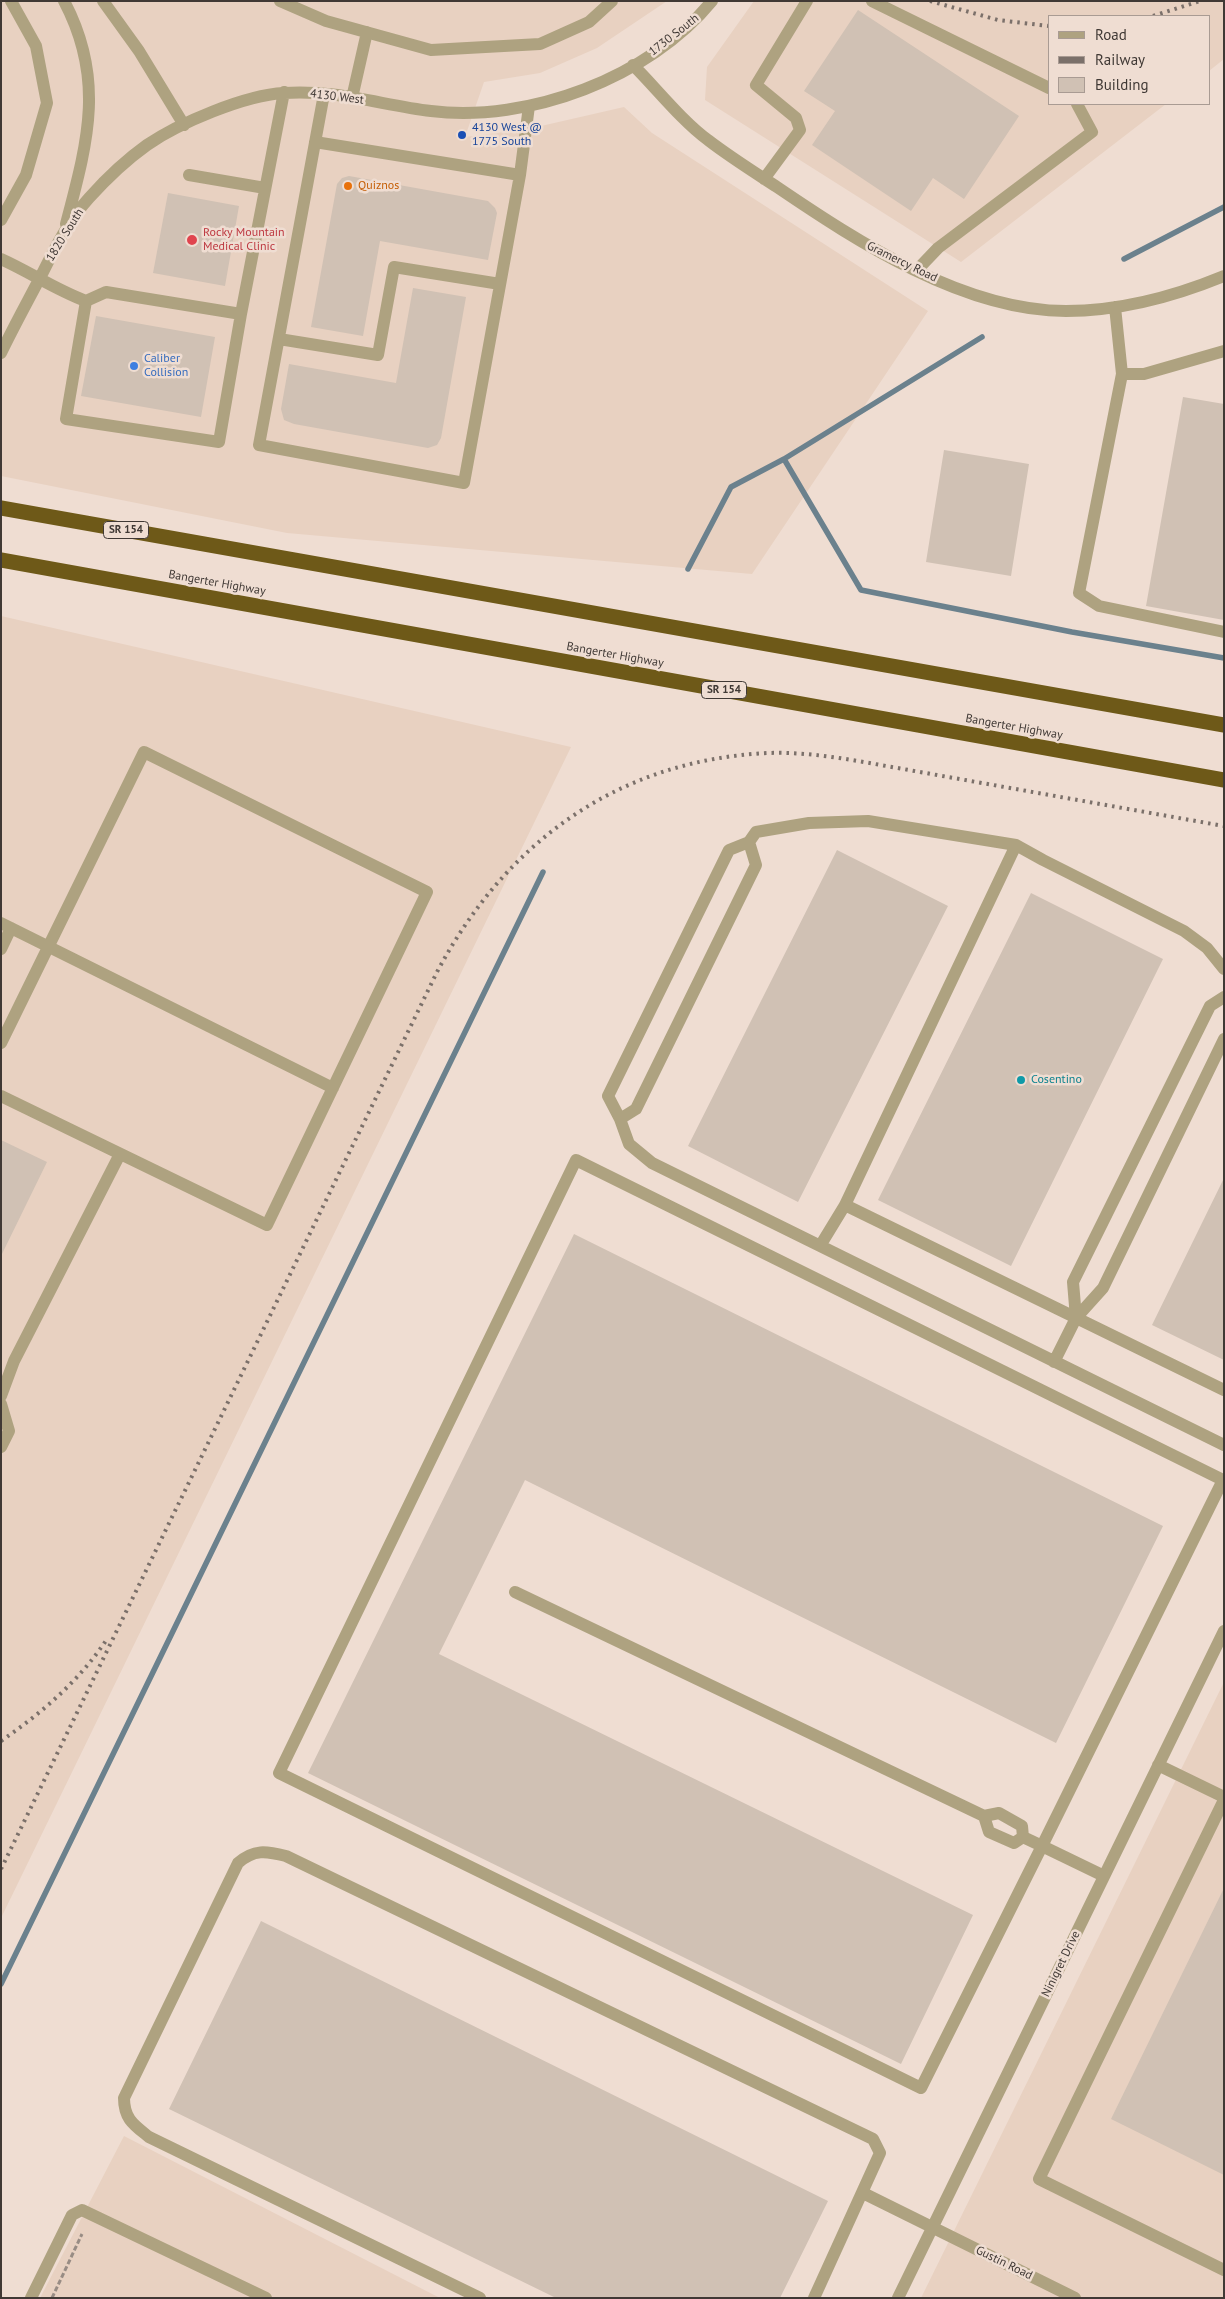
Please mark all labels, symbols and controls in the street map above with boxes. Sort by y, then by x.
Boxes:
street label: 1730 South [646,11,702,59]
legend [1048,15,1210,105]
text: Road [1095,25,1127,44]
text: Railway [1095,50,1145,69]
text: Building [1095,75,1149,94]
street label: 4130 West [309,87,365,107]
place label: 4130 West @ 1775 South [472,121,542,149]
marker: 4130 West @ 1775 South [456,129,468,141]
place label: Quiznos [358,179,399,193]
marker: Quiznos [342,180,354,192]
street label: 1820 South [43,206,87,264]
place label: Rocky Mountain Medical Clinic [203,226,285,254]
marker: Rocky Mountain Medical Clinic [185,233,199,247]
street label: Gramercy Road [864,239,940,285]
place label: Caliber Collision [144,352,188,380]
marker: Caliber Collision [128,360,140,372]
road number: SR 154 [104,522,148,538]
street label: Bangerter Highway [167,567,267,599]
street label: Bangerter Highway [565,639,665,671]
road number: SR 154 [702,682,746,698]
street label: Bangerter Highway [964,711,1064,743]
place label: Cosentino [1031,1073,1082,1087]
marker: Cosentino [1015,1074,1027,1086]
street label: Ninigret Drive [1039,1929,1083,1999]
street label: Gustin Road [973,2243,1035,2283]

